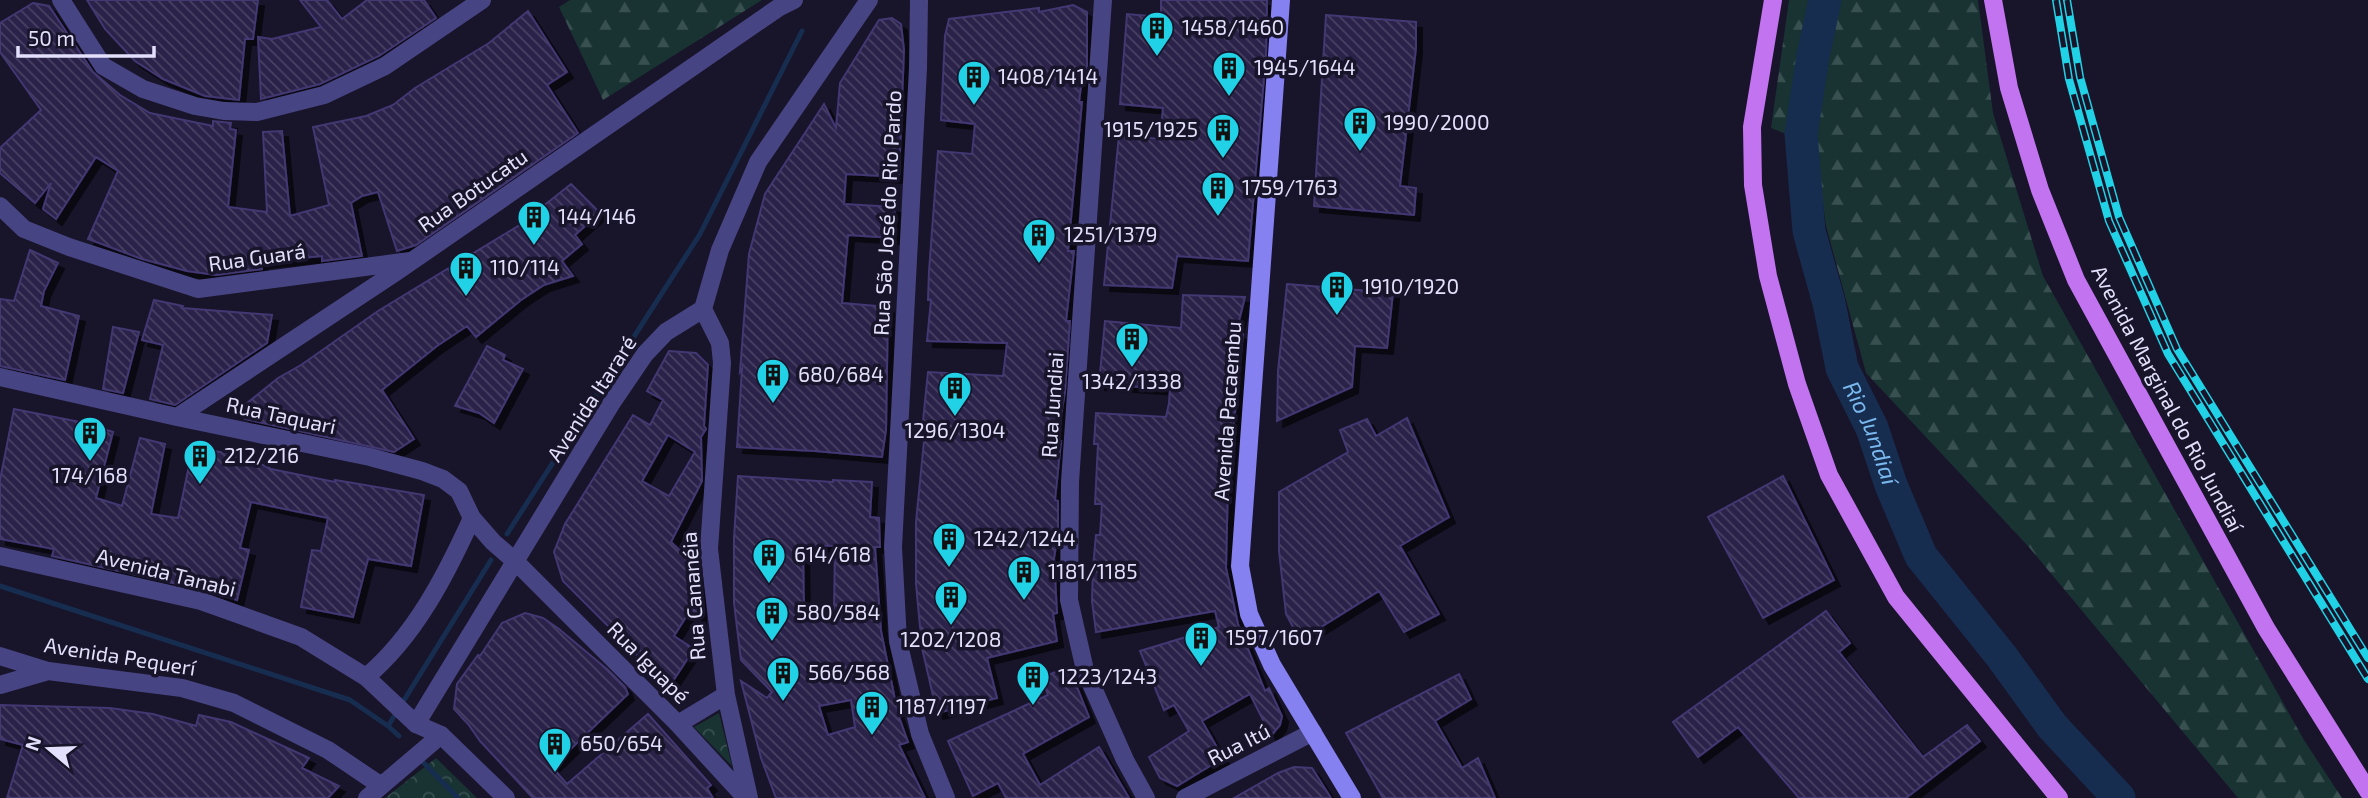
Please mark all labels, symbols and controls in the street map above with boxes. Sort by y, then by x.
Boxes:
building icon: 1458/1460 [1138,9,1176,58]
scale bar [18,14,154,58]
place label: 1458/1460 [1182,14,1284,39]
text: 50 m [28,25,75,50]
building icon: 1945/1644 [1210,49,1248,98]
place label: 1945/1644 [1254,54,1356,79]
building icon: 1408/1414 [955,58,993,107]
place label: 1408/1414 [998,63,1098,88]
street label: Rua São José do Rio Pardo [868,90,905,336]
building icon: 1990/2000 [1341,104,1379,153]
place label: 1990/2000 [1384,109,1490,134]
building icon: 1915/1925 [1204,111,1242,160]
place label: 1915/1925 [1104,116,1198,141]
street label: Rua Botucatu [413,143,532,237]
building icon: 1759/1763 [1199,169,1237,218]
place label: 1759/1763 [1242,174,1338,199]
building icon: 144/146 [515,198,553,247]
place label: 144/146 [558,203,636,228]
building icon: 1251/1379 [1020,216,1058,265]
place label: 1251/1379 [1064,221,1157,246]
street label: Rua Guará [207,237,307,276]
building icon: 110/114 [447,249,485,298]
place label: 110/114 [490,254,560,279]
street label: Avenida Marginal do Rio Jundiaí [2087,261,2250,537]
building icon: 1910/1920 [1318,268,1356,317]
place label: 1910/1920 [1362,273,1459,298]
building icon: 1342/1338 [1113,320,1151,369]
street label: Avenida Pacaembu [1208,320,1245,501]
street label: Avenida Itararé [541,331,641,466]
street label: Rua Jundiai [1035,351,1068,459]
building icon: 680/684 [754,356,792,405]
place label: 680/684 [798,361,884,386]
place label: 1342/1338 [1082,368,1182,393]
building icon: 1296/1304 [936,369,974,418]
water label: Rio Jundiaí [1838,376,1906,490]
street label: Rua Taquari [224,391,338,438]
building icon: 174/168 [71,414,109,463]
place label: 1296/1304 [905,417,1005,442]
building icon: 212/216 [181,437,219,486]
place label: 212/216 [224,442,299,467]
place label: 174/168 [52,462,128,487]
building icon: 1242/1244 [930,520,968,569]
place label: 1242/1244 [974,525,1076,550]
street label: Rua Cananéia [676,531,709,661]
building icon: 614/618 [750,536,788,585]
place label: 614/618 [794,541,871,566]
street label: Avenida Tanabi [94,542,239,601]
building icon: 1181/1185 [1005,553,1043,602]
place label: 1181/1185 [1048,558,1137,583]
building icon: 1202/1208 [932,578,970,627]
building icon: 580/584 [753,594,791,643]
place label: 580/584 [796,599,880,624]
street label: Rua Iguapé [603,616,695,708]
building icon: 1597/1607 [1182,619,1220,668]
place label: 1597/1607 [1226,624,1323,649]
place label: 1202/1208 [900,626,1002,651]
street label: Avenida Pequerí [43,631,199,680]
building icon: 566/568 [764,654,802,703]
building icon: 1223/1243 [1014,658,1052,707]
place label: 566/568 [808,659,890,684]
place label: 1223/1243 [1058,663,1157,688]
building icon: 1187/1197 [853,688,891,737]
place label: 1187/1197 [896,693,987,718]
north arrow [14,714,84,784]
street label: Rua Itú [1203,717,1274,770]
building icon: 650/654 [536,725,574,774]
place label: 650/654 [580,730,663,755]
text: N [19,733,46,754]

